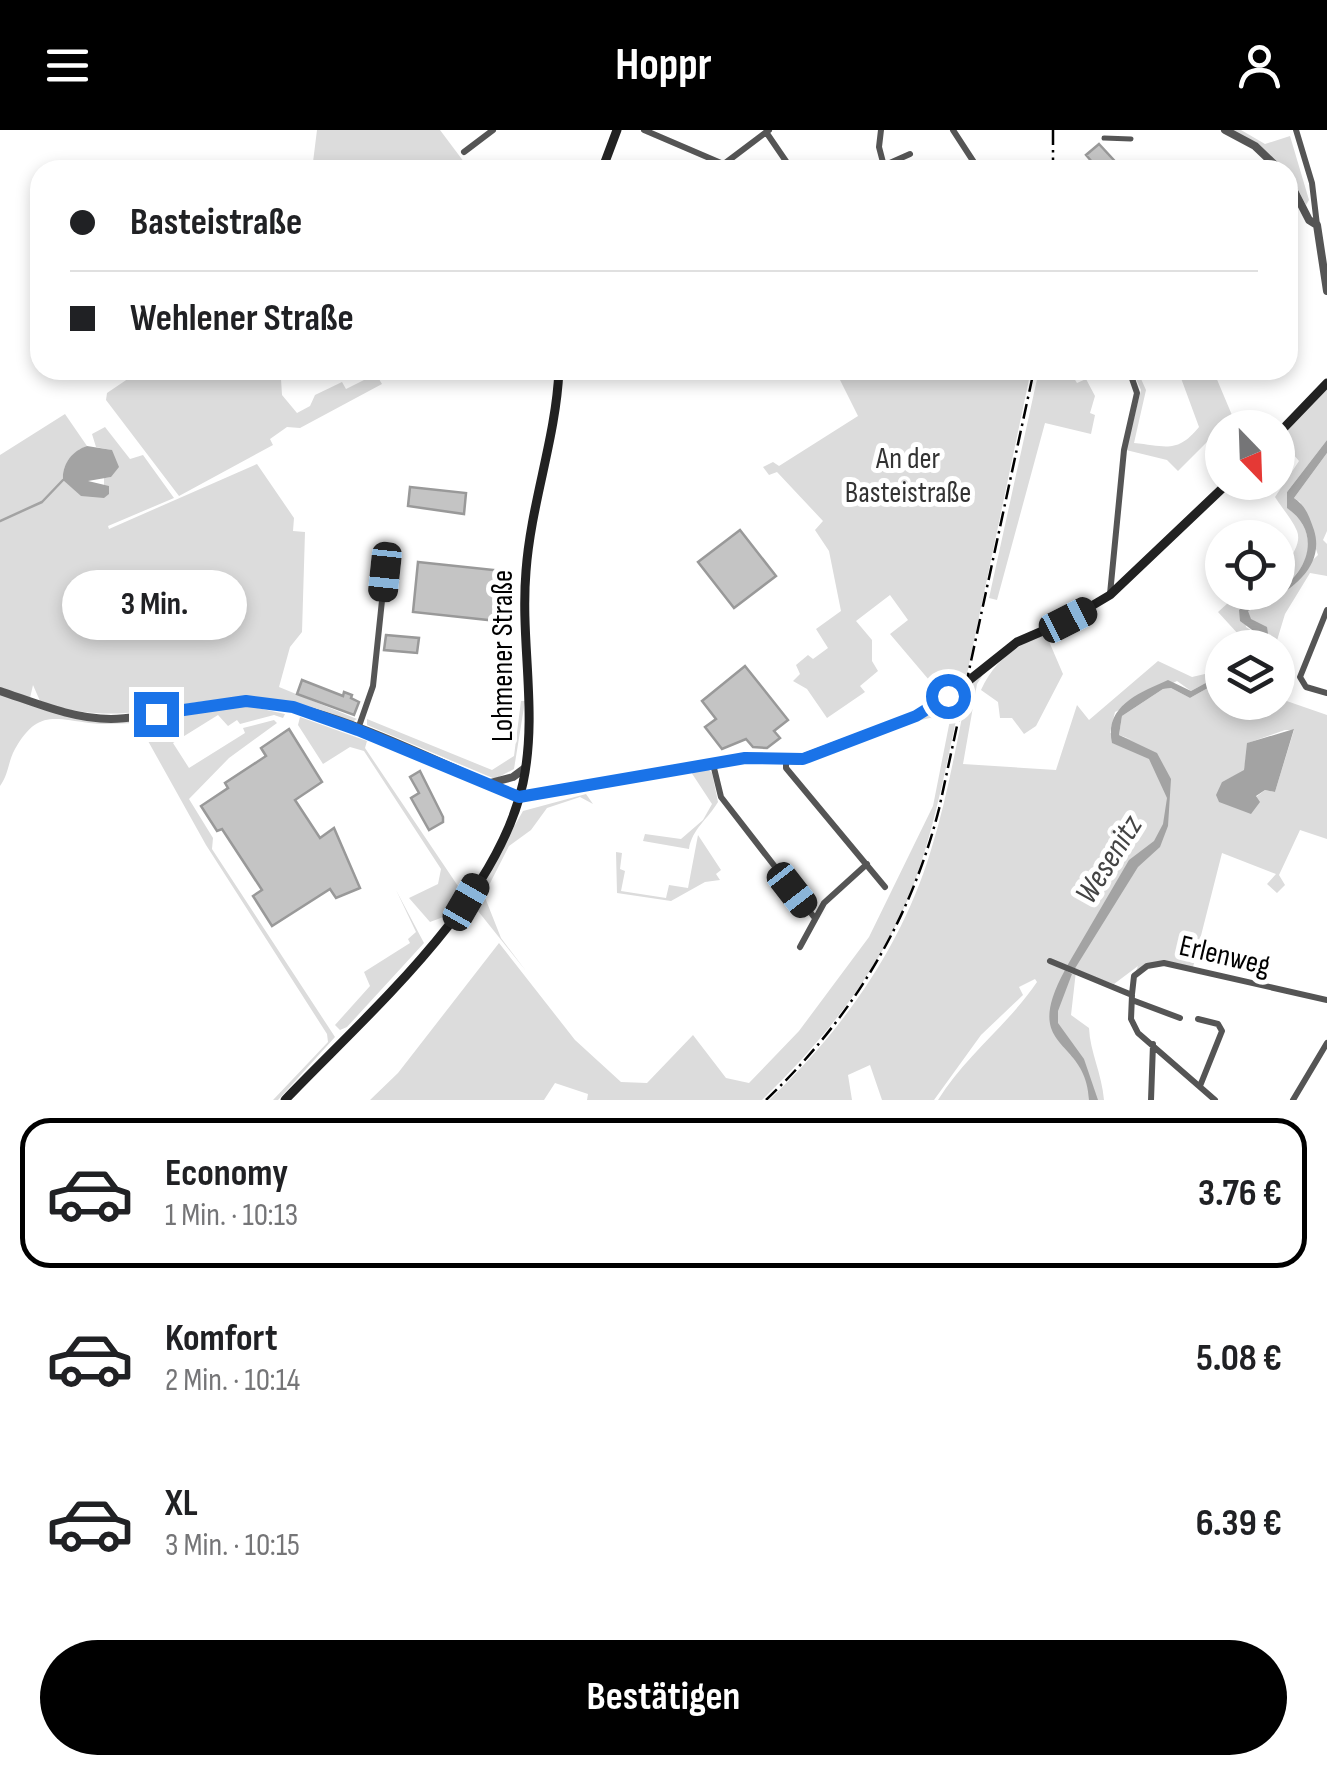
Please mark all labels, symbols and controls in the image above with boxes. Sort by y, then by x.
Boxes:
icon: menu [40,38,95,93]
text: Hoppr [615,38,712,93]
icon: person [1232,38,1287,93]
text: Basteistraße [130,200,302,245]
text: Wehlener Straße [130,296,354,341]
north arrow [1205,410,1295,500]
map controls [1205,410,1295,720]
park label: An der Basteistraße [845,441,971,511]
button: locate [1205,520,1295,610]
car [367,541,403,603]
callout: 3 Min. [64,569,248,639]
street label: Lohmener Straße [485,570,521,742]
text: 3 Min. [121,585,188,624]
car [1034,593,1102,647]
button: layers [1205,630,1295,720]
route start [926,674,971,719]
route end [134,692,179,737]
water label: Wesenitz [1067,807,1152,911]
car [762,857,822,923]
car [438,869,494,935]
street label: Erlenweg [1176,928,1274,984]
icon: car [45,1148,135,1238]
text: Economy [165,1151,288,1196]
text: 3.76 € [1198,1171,1282,1216]
text: 1 Min. · 10:13 [165,1196,298,1235]
icon: car [45,1313,135,1403]
text: Komfort [165,1316,277,1361]
text: 5.08 € [1196,1336,1282,1381]
text: 2 Min. · 10:14 [165,1361,300,1400]
icon: car [45,1478,135,1568]
text: XL [165,1481,198,1526]
text: 6.39 € [1196,1501,1282,1546]
text: 3 Min. · 10:15 [165,1526,300,1565]
button: Bestätigen [40,1640,1287,1755]

